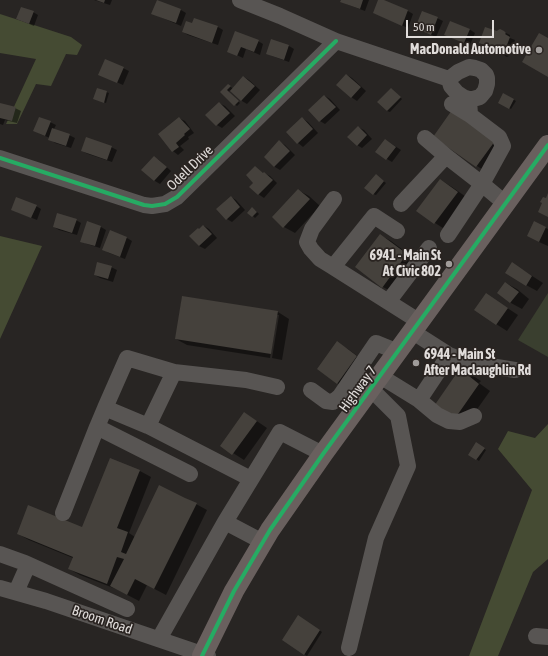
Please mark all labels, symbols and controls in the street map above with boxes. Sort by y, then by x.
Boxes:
scale bar [408,12,496,38]
text: 50 m [413,20,435,34]
place label: MacDonald Automotive [410,42,531,58]
marker: MacDonald Automotive [534,45,544,55]
street label: Odell Drive [163,142,217,194]
place label: 6941 - Main St At Civic 802 [370,248,441,280]
marker: 6941 - Main St At Civic 802 [444,259,454,269]
place label: 6944 - Main St After Maclaughlin Rd [424,347,531,380]
marker: 6944 - Main St After Maclaughlin Rd [411,358,421,368]
street label: Highway 7 [336,363,380,415]
street label: Broom Road [70,602,134,638]

